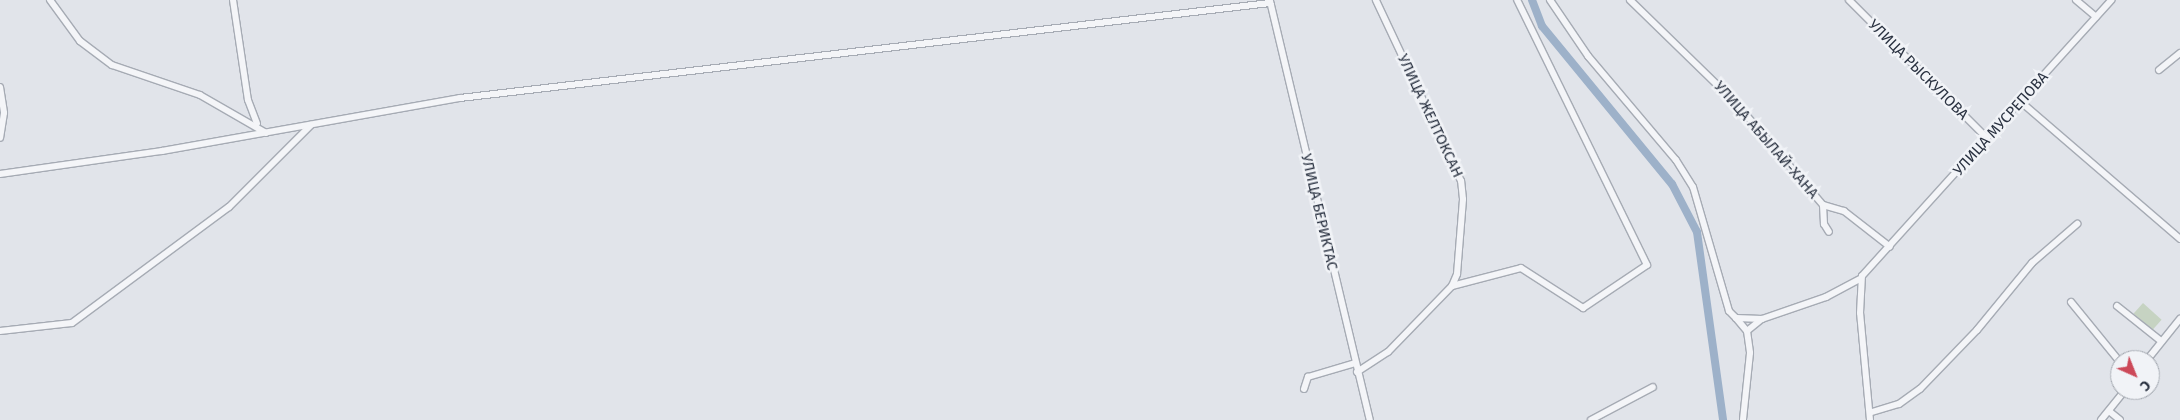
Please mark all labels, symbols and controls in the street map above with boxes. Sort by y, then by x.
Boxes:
street label: УЛИЦА РЫСКУЛОВА [1864,16,1972,124]
street label: УЛИЦА ЖЕЛТОКСАН [1394,51,1466,181]
street label: УЛИЦА МУСРЕПОВА [1950,68,2052,180]
street label: УЛИЦА АБЫЛАЙ-ХАНА [1710,78,1822,202]
street label: УЛИЦА БЕРИКТАС [1297,152,1341,272]
north arrow [2110,350,2160,400]
text: С [2136,377,2154,394]

